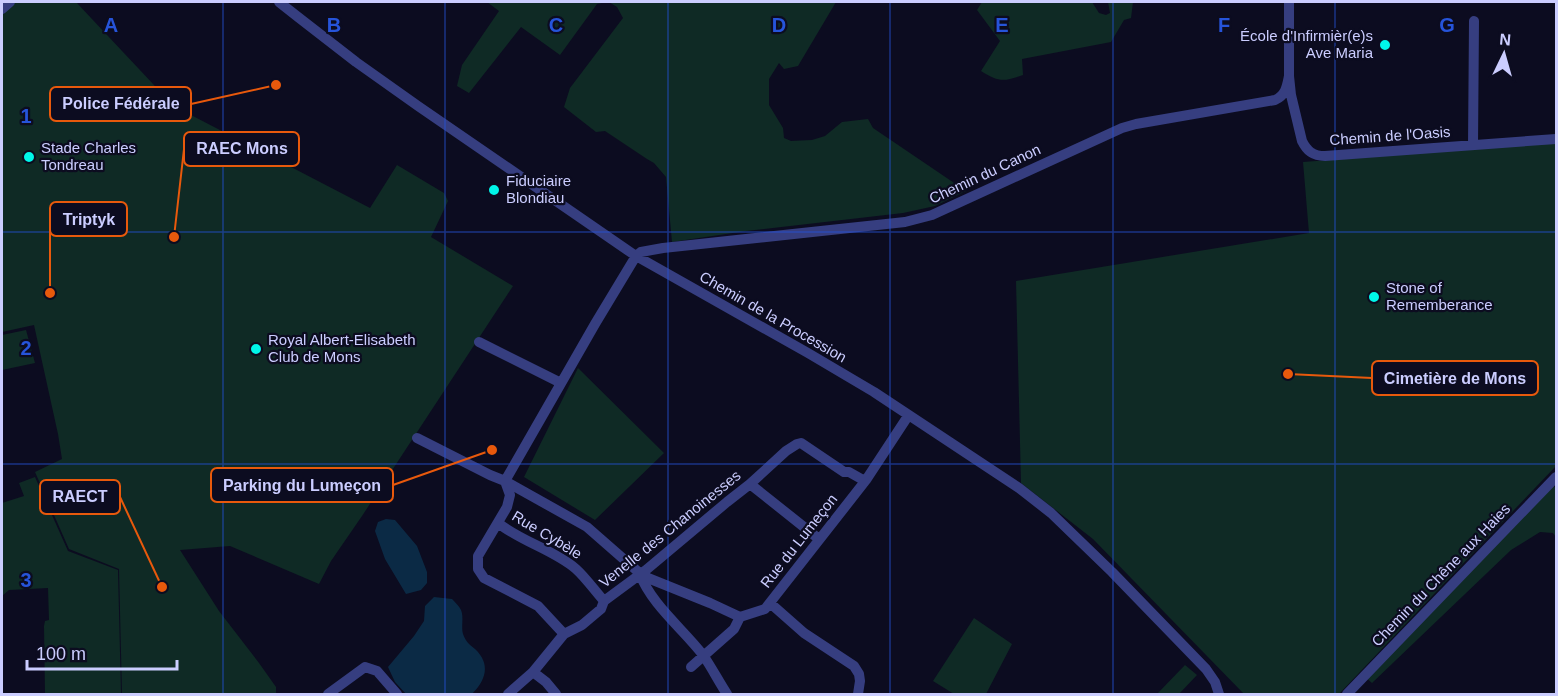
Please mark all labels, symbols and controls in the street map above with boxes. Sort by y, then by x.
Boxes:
text: A [104,14,118,36]
text: B [327,14,341,36]
text: C [549,14,563,36]
text: D [772,14,786,36]
text: E [995,14,1009,36]
text: F [1218,14,1230,36]
text: G [1439,14,1455,36]
north arrow [1474,24,1534,84]
place label: École d'Infirmièr(e)s Ave Maria [1240,27,1374,61]
text: N [1499,31,1512,49]
marker: École d'Infirmièr(e)s Ave Maria [1378,38,1392,52]
callout: Police Fédérale [50,87,191,121]
text: Police Fédérale [62,95,180,112]
text: 1 [20,105,32,127]
street label: Chemin de l'Oasis [1329,123,1451,148]
callout: RAEC Mons [184,132,299,166]
place label: Stade Charles Tondreau [41,139,136,173]
text: RAEC Mons [196,140,288,157]
street label: Chemin du Canon [926,140,1043,207]
marker: Stade Charles Tondreau [22,150,36,164]
place label: Fiduciaire Blondiau [506,172,571,206]
marker: Fiduciaire Blondiau [487,183,501,197]
callout: Triptyk [50,202,127,236]
text: Triptyk [63,211,115,228]
street label: Chemin de la Procession [697,268,850,366]
place label: Stone of Rememberance [1386,279,1493,313]
marker: Stone of Rememberance [1367,290,1381,304]
place label: Royal Albert-Elisabeth Club de Mons [268,331,416,365]
text: 2 [20,337,32,359]
marker: Royal Albert-Elisabeth Club de Mons [249,342,263,356]
callout: Cimetière de Mons [1372,361,1538,395]
text: Cimetière de Mons [1384,370,1526,387]
street label: Venelle des Chanoinesses [596,466,744,591]
callout: Parking du Lumeçon [211,468,393,502]
text: Parking du Lumeçon [223,477,381,494]
callout: RAECT [40,480,120,514]
text: RAECT [52,488,108,505]
street label: Rue du Lumeçon [757,490,840,591]
street label: Chemin du Chêne aux Haies [1368,500,1513,650]
street label: Rue Cybèle [509,507,585,562]
text: 3 [20,569,32,591]
scale bar [27,633,177,671]
text: 100 m [36,644,86,664]

